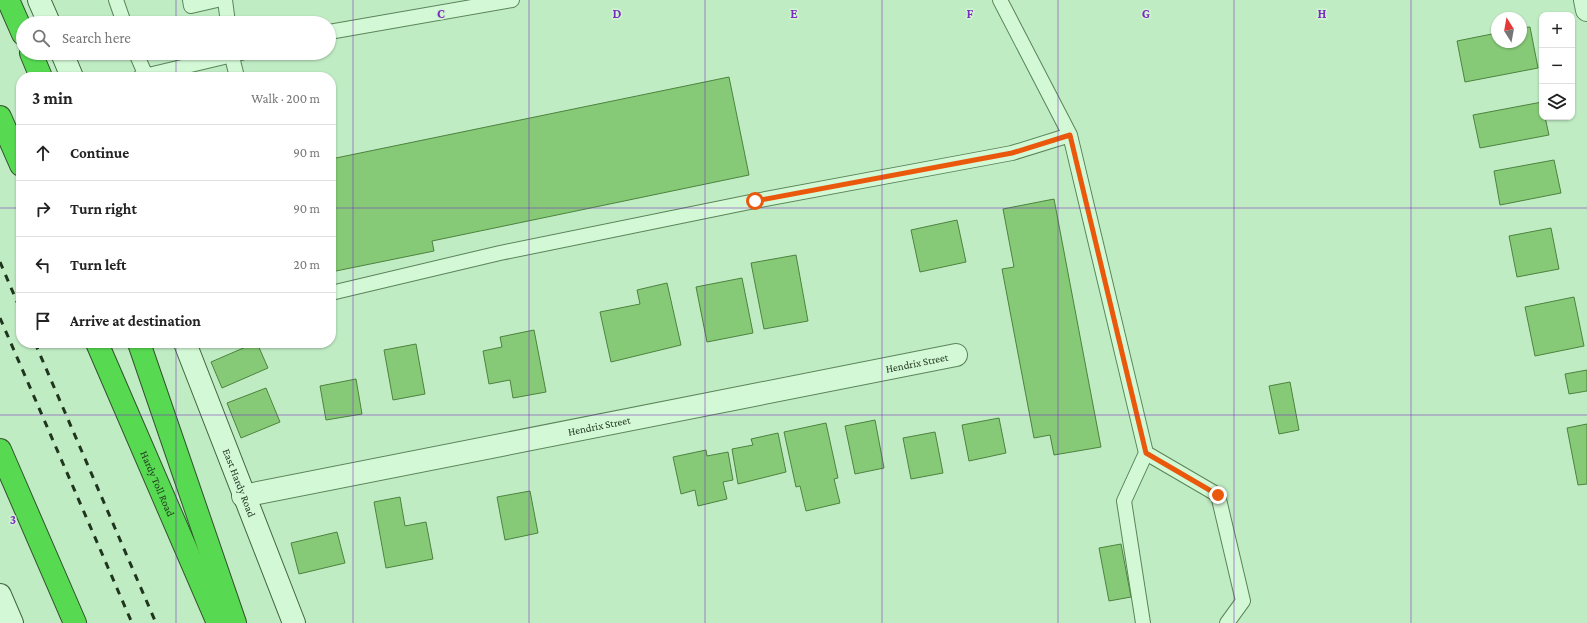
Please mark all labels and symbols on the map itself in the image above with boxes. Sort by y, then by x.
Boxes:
text: C [437,6,445,21]
text: D [613,6,622,21]
text: E [790,6,798,21]
text: F [967,6,974,21]
text: G [1142,6,1150,21]
text: H [1318,6,1327,21]
north arrow [1491,12,1527,48]
route start [746,192,764,210]
street label: Hendrix Street [885,351,950,375]
street label: Hendrix Street [567,413,632,438]
street label: East Hardy Road [221,447,258,519]
street label: Hardy Toll Road [138,449,177,518]
route end [1209,486,1227,504]
text: 3 [10,512,16,527]

